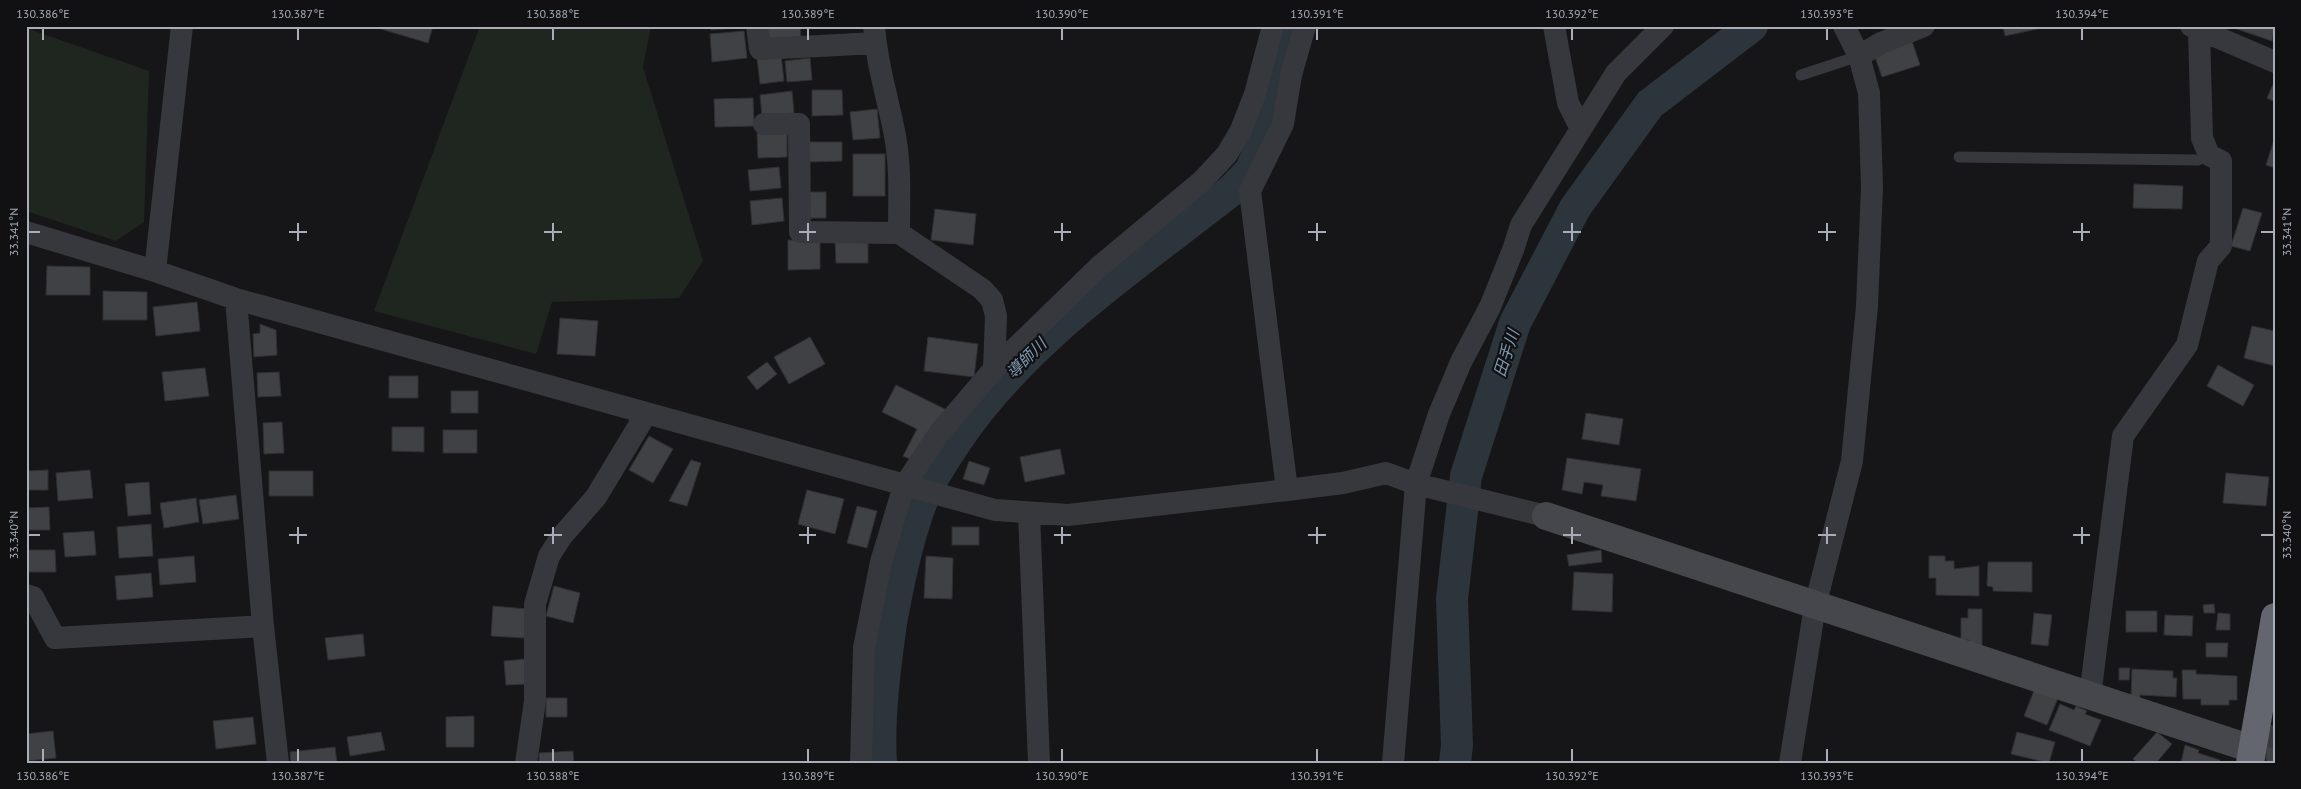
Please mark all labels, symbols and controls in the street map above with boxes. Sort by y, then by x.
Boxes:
text: 130.386°E [16,6,70,21]
text: 130.387°E [271,6,325,21]
text: 130.388°E [526,6,580,21]
text: 130.389°E [781,6,835,21]
text: 130.390°E [1035,6,1089,21]
text: 130.391°E [1290,6,1344,21]
text: 130.392°E [1545,6,1599,21]
text: 130.393°E [1800,6,1854,21]
text: 130.394°E [2055,6,2109,21]
text: 33.341°N [6,208,21,256]
text: 33.341°N [2279,208,2294,256]
water label: 田手川 [1489,325,1524,379]
water label: 導師川 [1002,333,1051,382]
text: 33.340°N [6,511,21,559]
text: 33.340°N [2279,511,2294,559]
text: 130.386°E [16,768,70,783]
text: 130.387°E [271,768,325,783]
text: 130.388°E [526,768,580,783]
text: 130.389°E [781,768,835,783]
text: 130.390°E [1035,768,1089,783]
text: 130.391°E [1290,768,1344,783]
text: 130.392°E [1545,768,1599,783]
text: 130.393°E [1800,768,1854,783]
text: 130.394°E [2055,768,2109,783]

